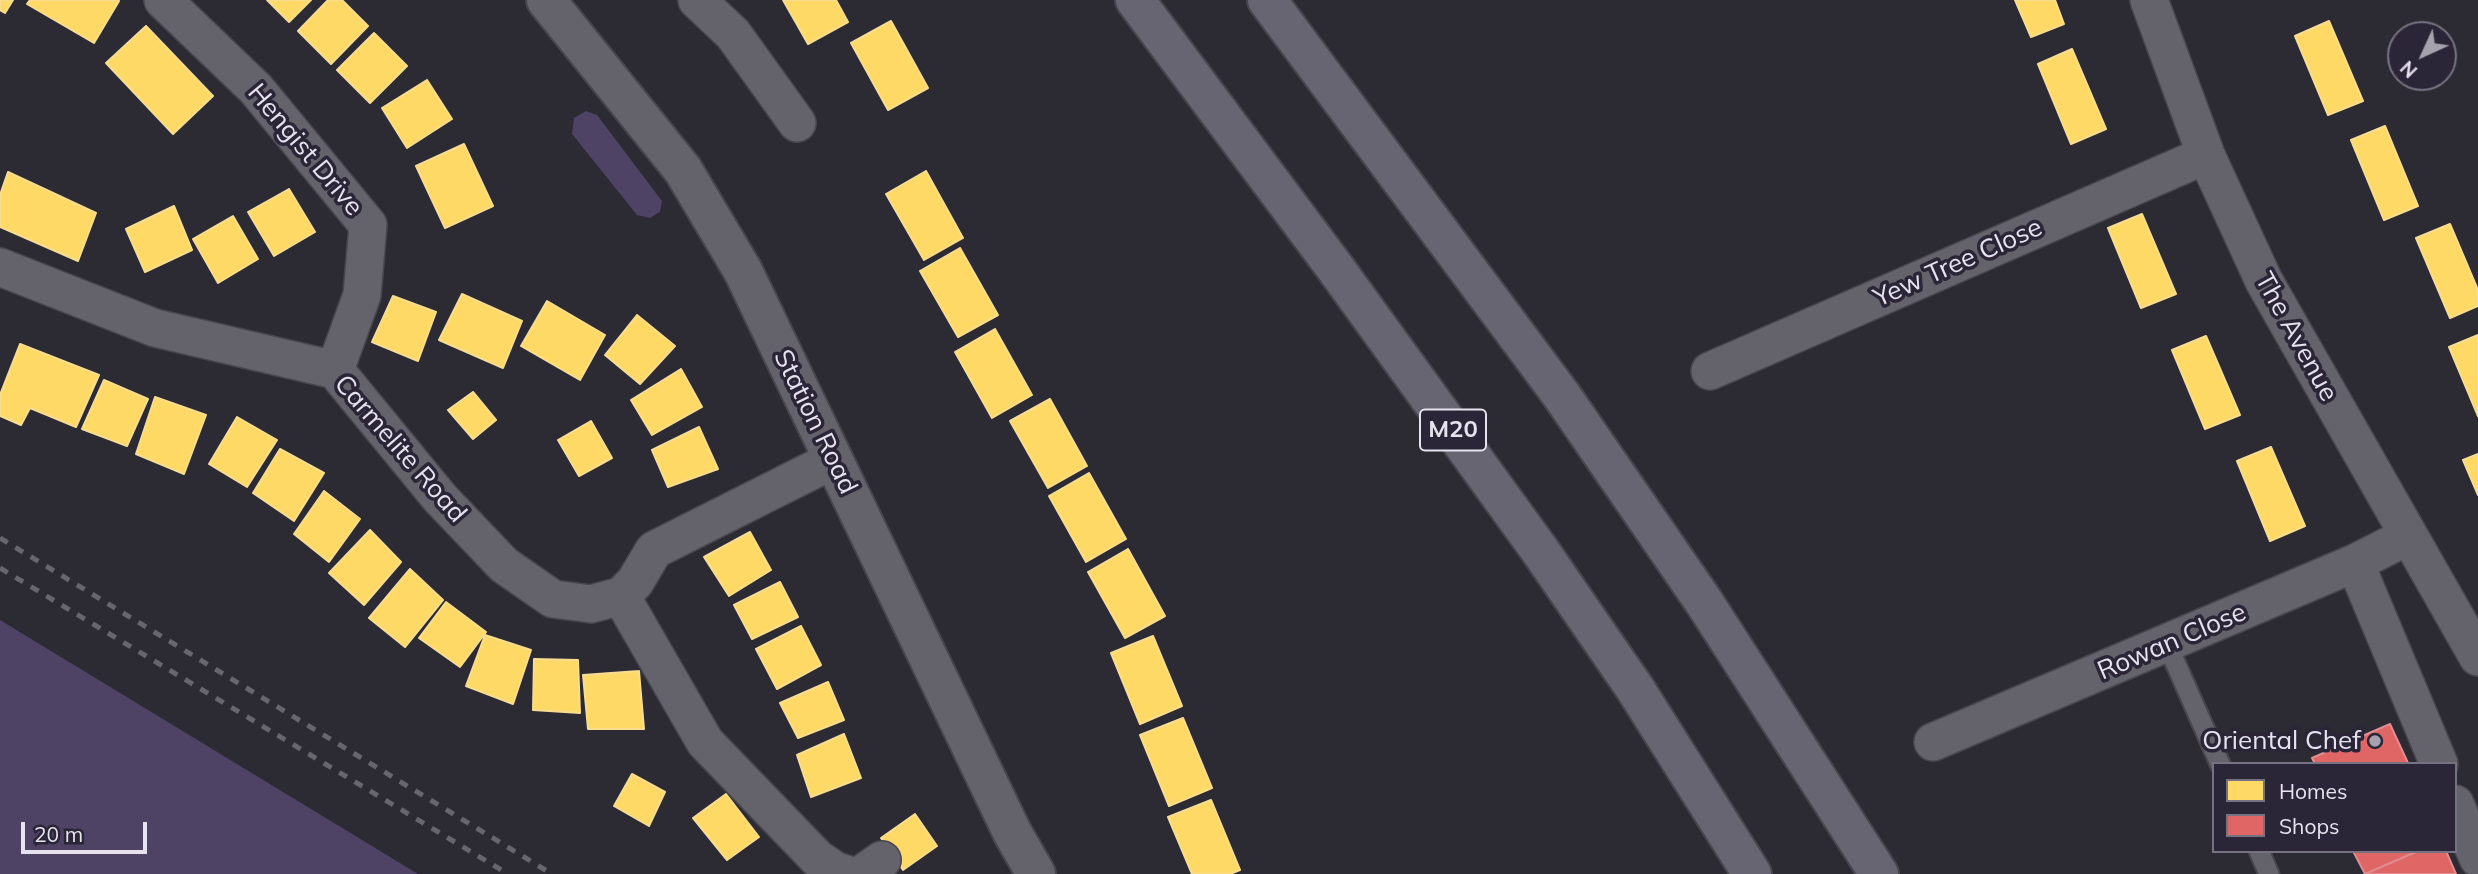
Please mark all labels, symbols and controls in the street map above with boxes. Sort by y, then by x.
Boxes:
north arrow [2387,21,2457,91]
text: N [2395,56,2422,83]
street label: Hengist Drive [241,78,369,222]
street label: Yew Tree Close [1869,212,2047,314]
street label: The Avenue [2248,267,2344,407]
street label: Station Road [767,345,863,499]
street label: Carmelite Road [327,369,473,529]
road number: M20 [1420,410,1486,450]
street label: Rowan Close [2093,597,2251,687]
place label: Oriental Chef [2202,725,2361,757]
marker: Oriental Chef [2367,733,2383,749]
legend [2212,762,2457,853]
text: Homes [2279,778,2347,804]
scale bar [24,808,150,852]
text: Shops [2279,813,2339,839]
text: 20 m [34,821,83,847]

